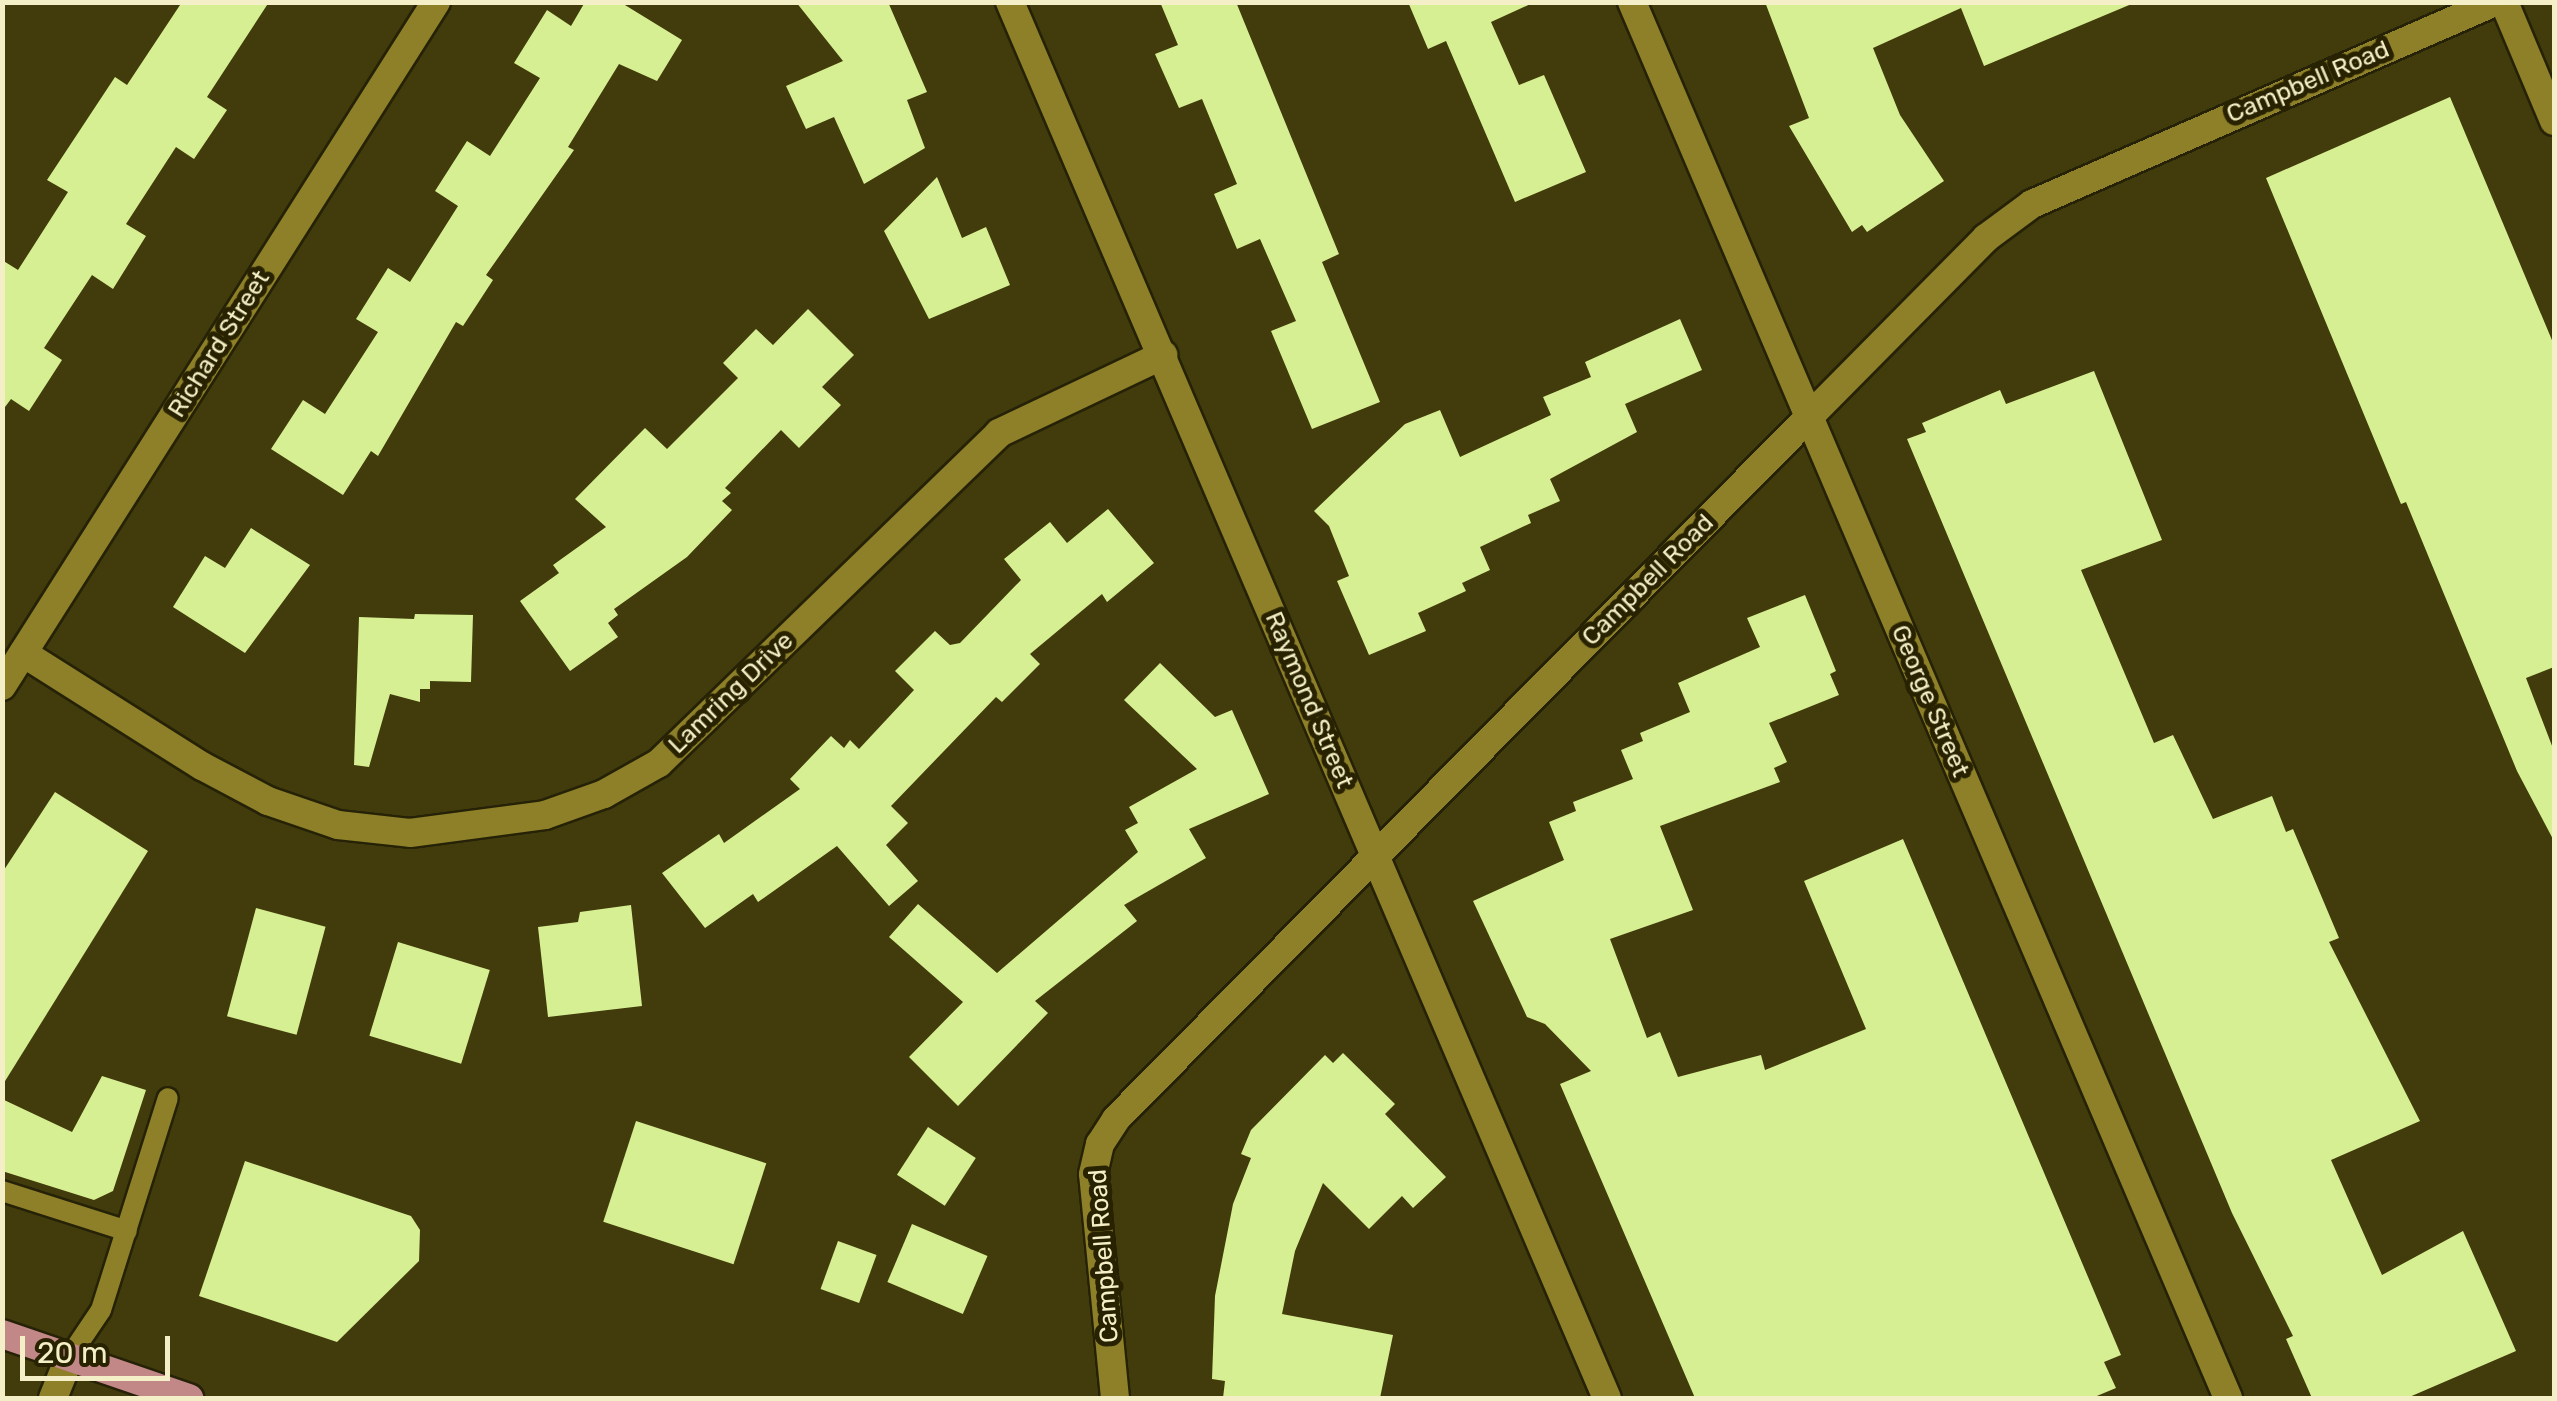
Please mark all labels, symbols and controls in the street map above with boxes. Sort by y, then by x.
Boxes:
street label: Campbell Road [2222,34,2394,130]
street label: Richard Street [162,265,276,423]
street label: Campbell Road [1576,508,1720,652]
street label: Raymond Street [1258,607,1360,793]
street label: George Street [1885,621,1975,781]
street label: Lamring Drive [662,626,800,760]
street label: Campbell Road [1083,1168,1125,1344]
scale bar [25,1316,175,1378]
text: 20 m [37,1335,108,1371]

